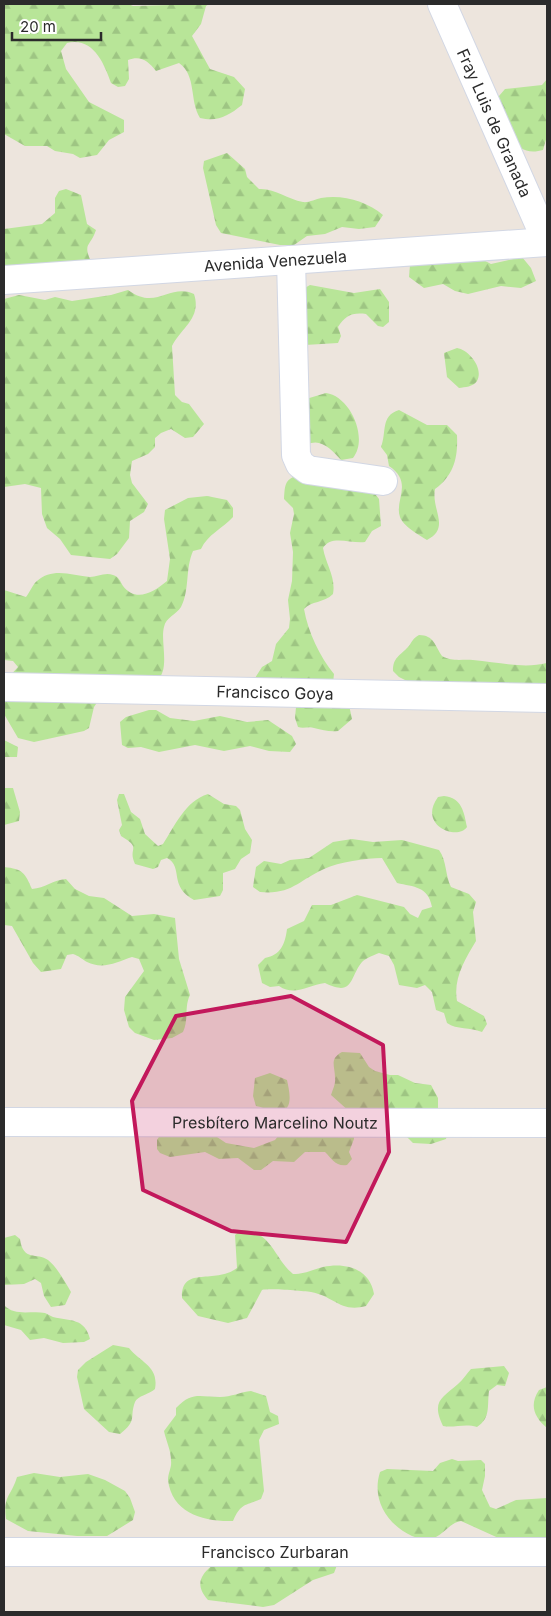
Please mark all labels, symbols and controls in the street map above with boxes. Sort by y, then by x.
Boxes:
scale bar [12,10,101,42]
text: 20 m [20,17,56,36]
street label: Fray Luis de Granada [453,46,536,200]
street label: Avenida Venezuela [203,246,347,276]
street label: Francisco Goya [216,681,334,704]
street label: Presbítero Marcelino Noutz [172,1112,378,1133]
street label: Francisco Zurbaran [201,1542,349,1562]

